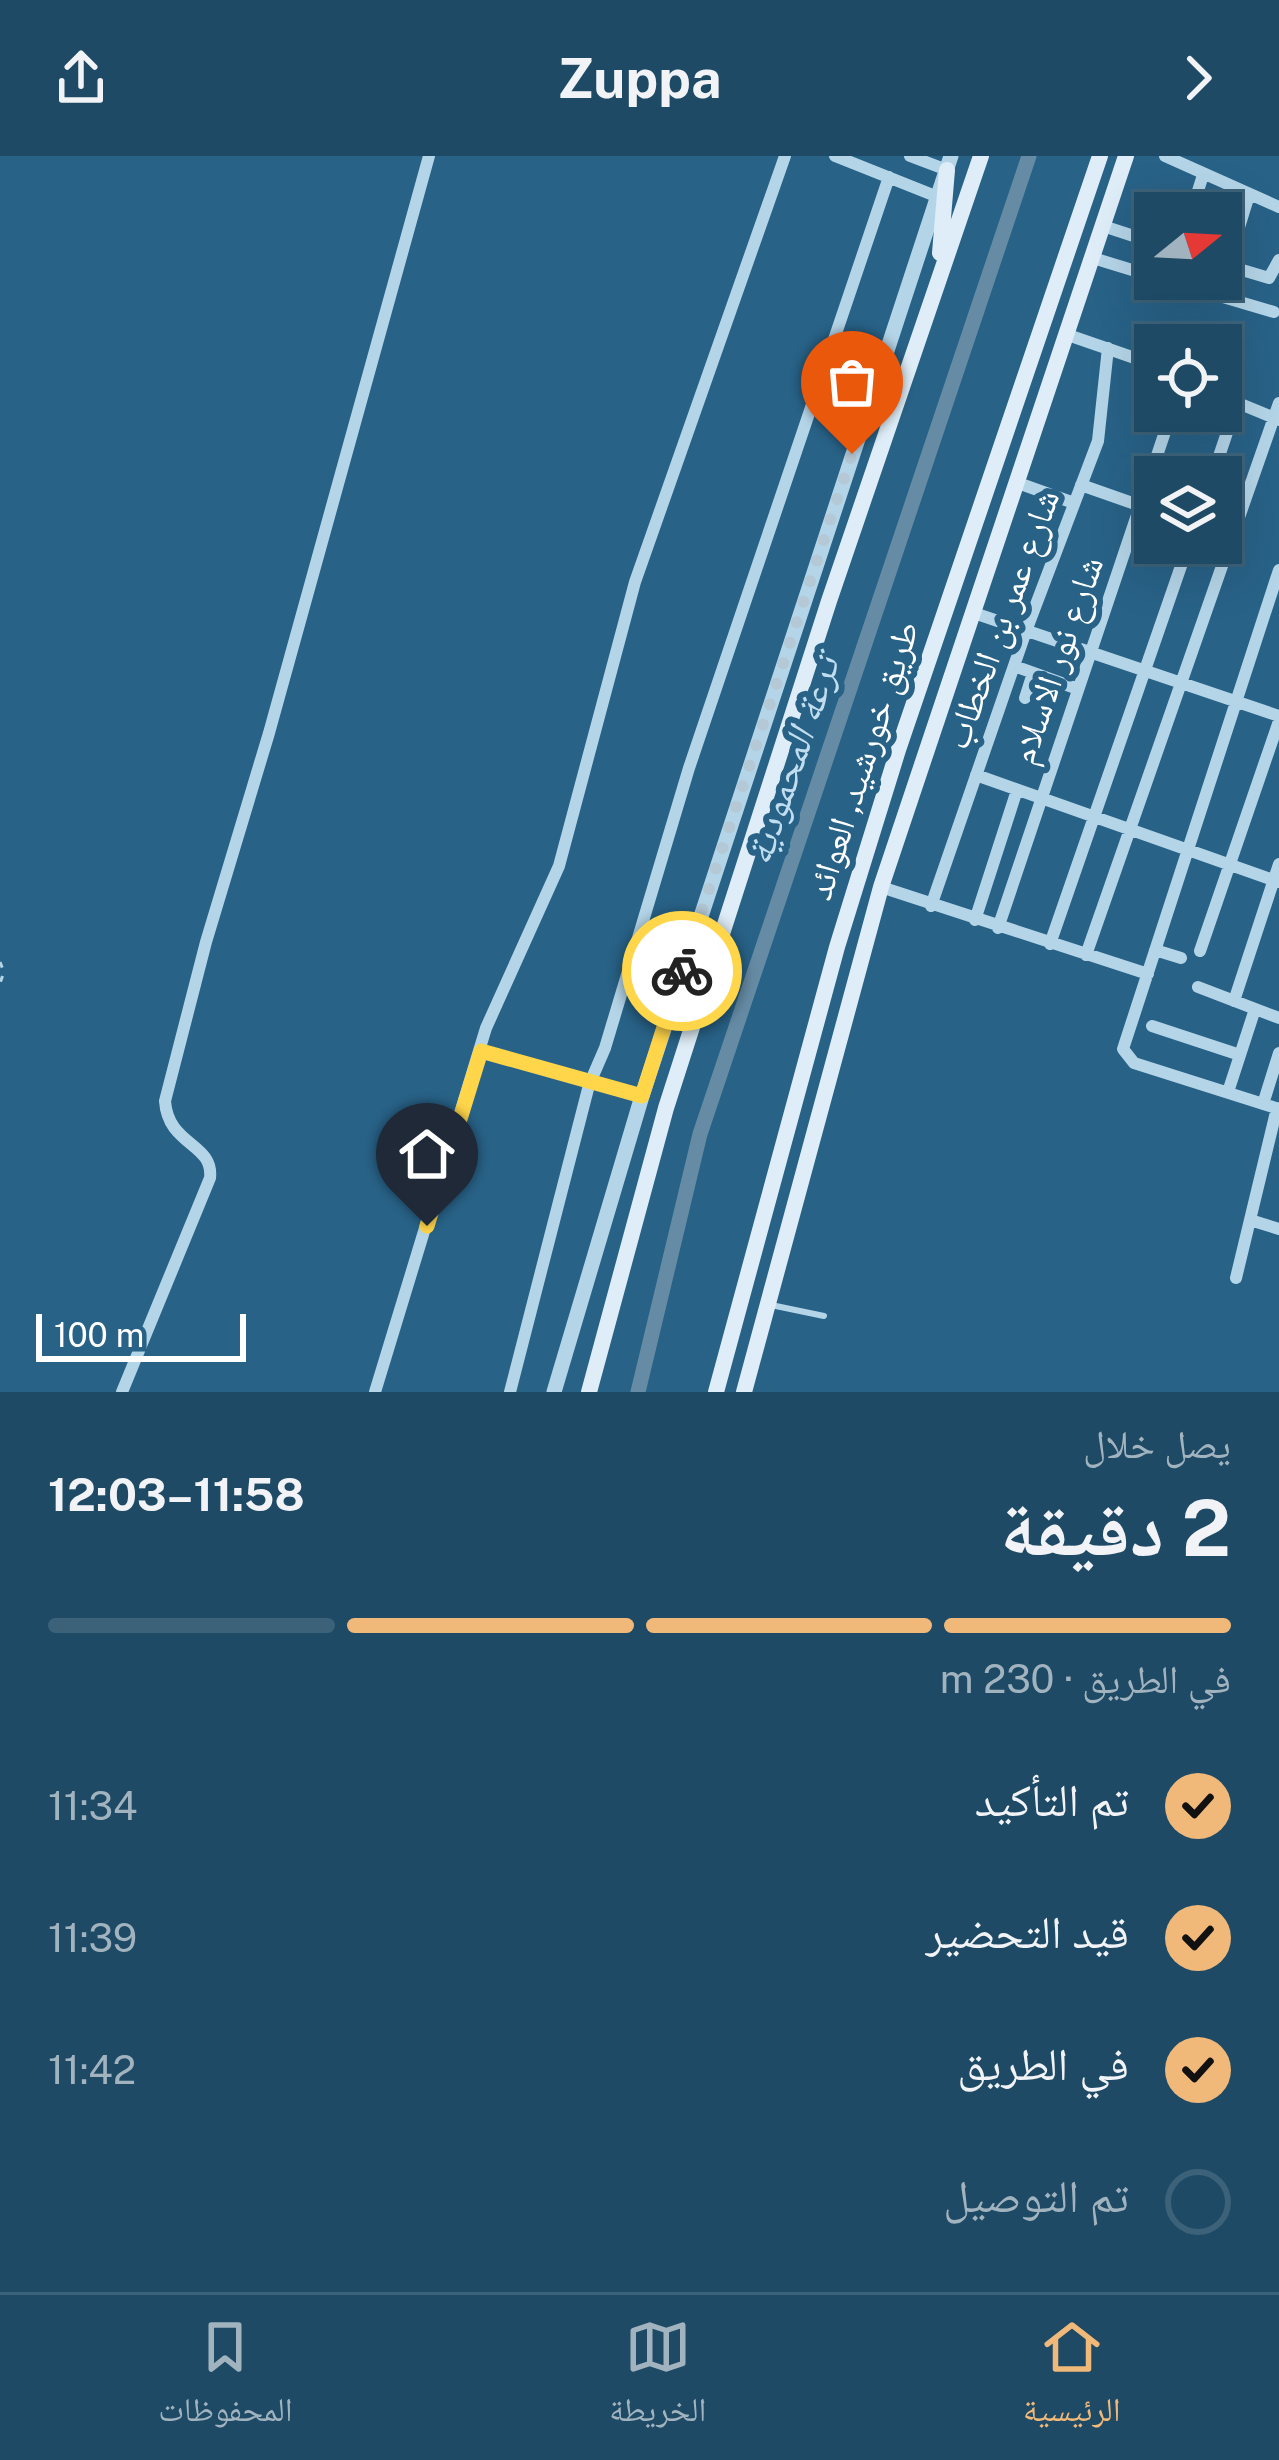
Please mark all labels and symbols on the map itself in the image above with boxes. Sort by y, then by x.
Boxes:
north arrow [1134,192,1242,300]
pin [801,331,903,454]
street label: شارع عمر بن الخطاب [935,484,1069,755]
street label: شارع نور الاسلام [1001,551,1114,770]
street label: طريق خورشيد, العوائد [797,615,928,905]
water label: ترعة المحمودية [734,643,851,870]
courier [622,911,742,1031]
pin [376,1103,478,1226]
scale bar [36,1308,246,1361]

